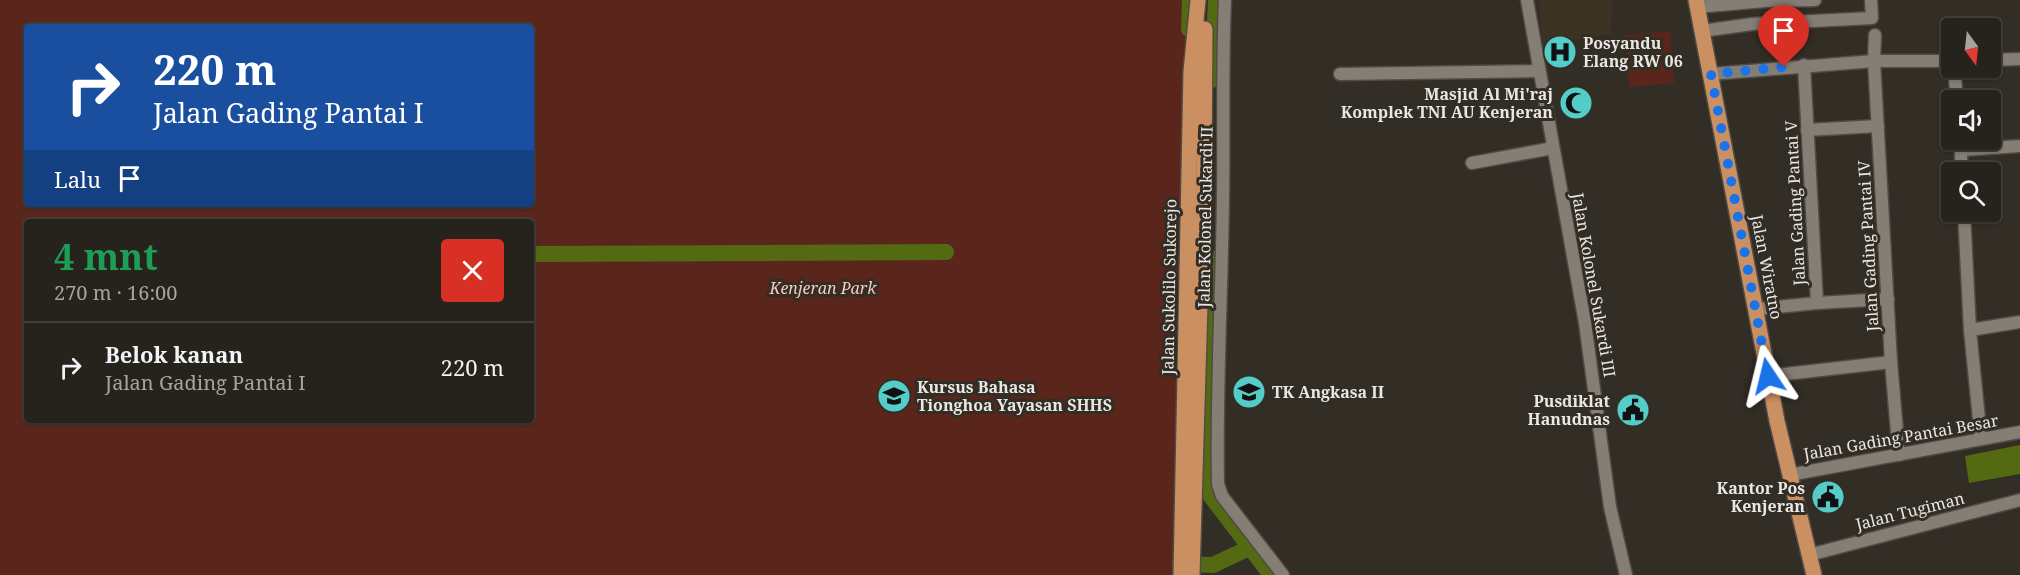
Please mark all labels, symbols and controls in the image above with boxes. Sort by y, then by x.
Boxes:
pin [1758,5,1809,67]
icon: arrive [1767,14,1800,47]
north arrow [1941,18,2001,78]
map controls [1941,18,2001,222]
place label: Posyandu Elang RW 06 [1583,32,1683,72]
hospital icon: Posyandu Elang RW 06 [1542,34,1578,70]
text: 220 m [153,40,277,97]
icon: right [54,48,132,126]
place label: Masjid Al Mi'raj Komplek TNI AU Kenjeran [1341,83,1553,123]
mosque icon: Masjid Al Mi'raj Komplek TNI AU Kenjeran [1558,85,1594,121]
button: sound [1941,90,2001,150]
text: Jalan Gading Pantai I [153,94,424,131]
street label: Jalan Gading Pantai V [1780,120,1810,287]
street label: Jalan Kolonel Sukardi II [1192,126,1218,309]
street label: Jalan Gading Pantai IV [1853,160,1884,333]
icon: arrive [113,162,146,195]
button: search [1941,162,2001,222]
text: Lalu [54,164,101,194]
street label: Jalan Kolonel Sukardi III [1567,190,1621,379]
street label: Jalan Sukolilo Sukorejo [1156,199,1182,376]
street label: Jalan Wiratno [1746,212,1788,321]
text: 4 mnt [54,232,158,281]
button: close [441,239,504,302]
park label: Kenjeran Park [769,277,877,299]
text: 270 m · 16:00 [54,279,177,306]
text: Belok kanan [105,339,243,369]
position arrow [1736,344,1800,408]
icon: right [54,351,87,384]
text: 220 m [441,352,504,382]
text: Jalan Gading Pantai I [105,369,306,396]
school or university icon: TK Angkasa II [1231,374,1267,410]
place label: Kursus Bahasa Tionghoa Yayasan SHHS [917,376,1112,416]
school or university icon: Kursus Bahasa Tionghoa Yayasan SHHS [876,378,912,414]
place label: TK Angkasa II [1272,381,1384,403]
place label: Pusdiklat Hanudnas [1528,390,1611,430]
public building icon: Pusdiklat Hanudnas [1615,392,1651,428]
street label: Jalan Gading Pantai Besar [1801,409,2001,465]
place label: Kantor Pos Kenjeran [1716,477,1805,517]
public building icon: Kantor Pos Kenjeran [1810,479,1846,515]
street label: Jalan Tugiman [1852,487,1967,535]

